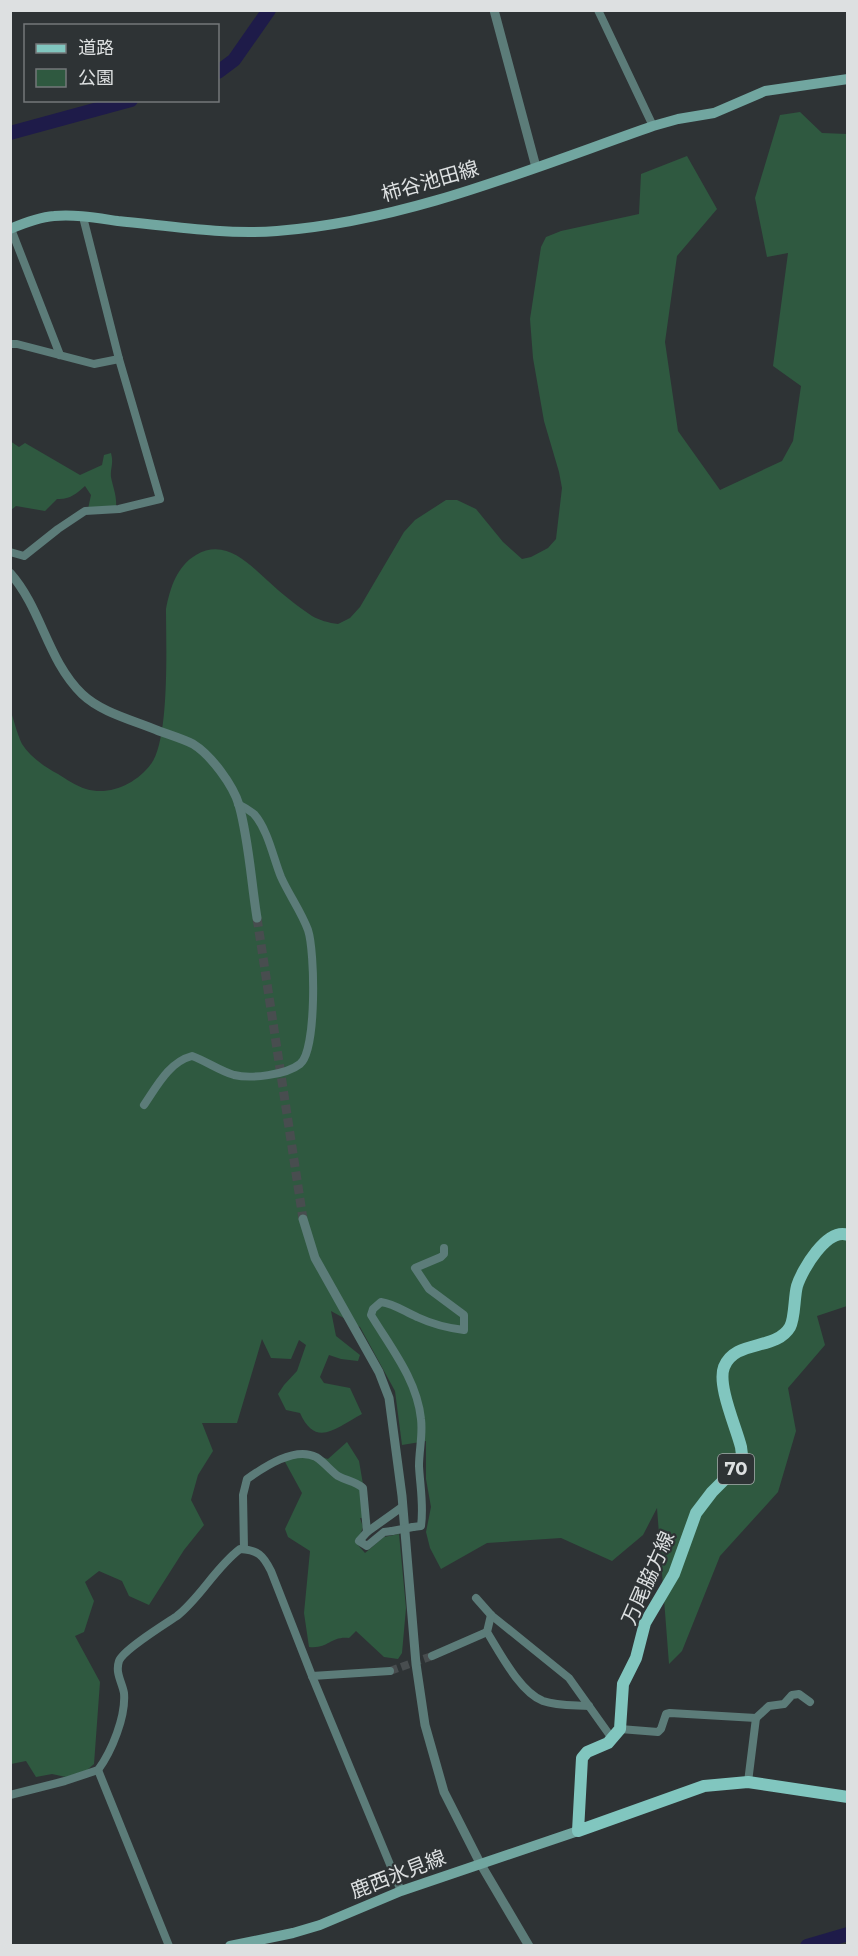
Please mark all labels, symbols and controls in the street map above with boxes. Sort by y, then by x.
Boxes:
legend [24,24,219,102]
text: 道路 [78,37,114,59]
text: 公園 [78,67,114,89]
street label: 柿谷池田線 [379,156,481,206]
road number: 70 [718,1454,754,1484]
street label: 万尾脇方線 [617,1527,679,1629]
street label: 鹿西氷見線 [347,1845,449,1903]

